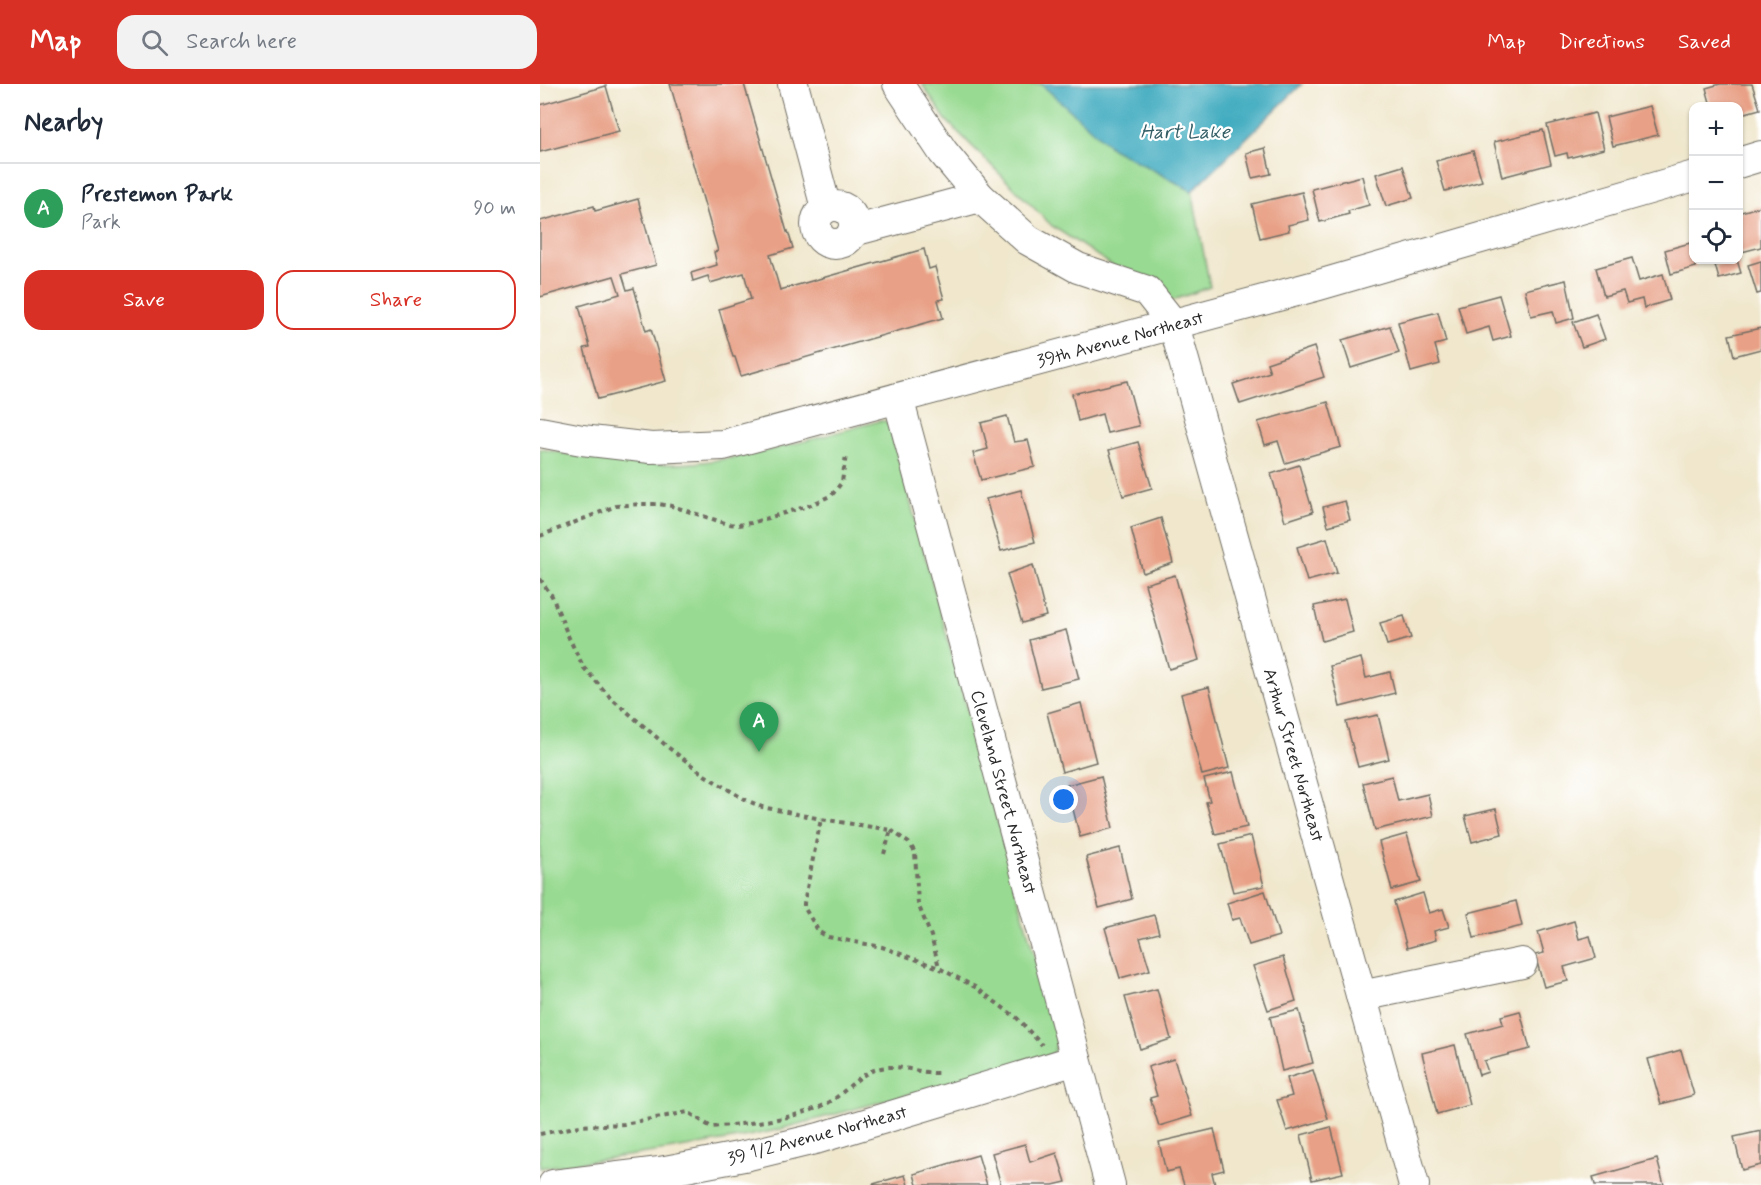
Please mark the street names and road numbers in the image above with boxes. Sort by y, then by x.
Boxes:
street label: 39th Avenue Northeast [1034,306,1207,374]
street label: Arthur Street Northeast [1257,666,1329,845]
street label: Cleveland Street Northeast [964,688,1042,897]
street label: 39 1/2 Avenue Northeast [725,1100,910,1171]

